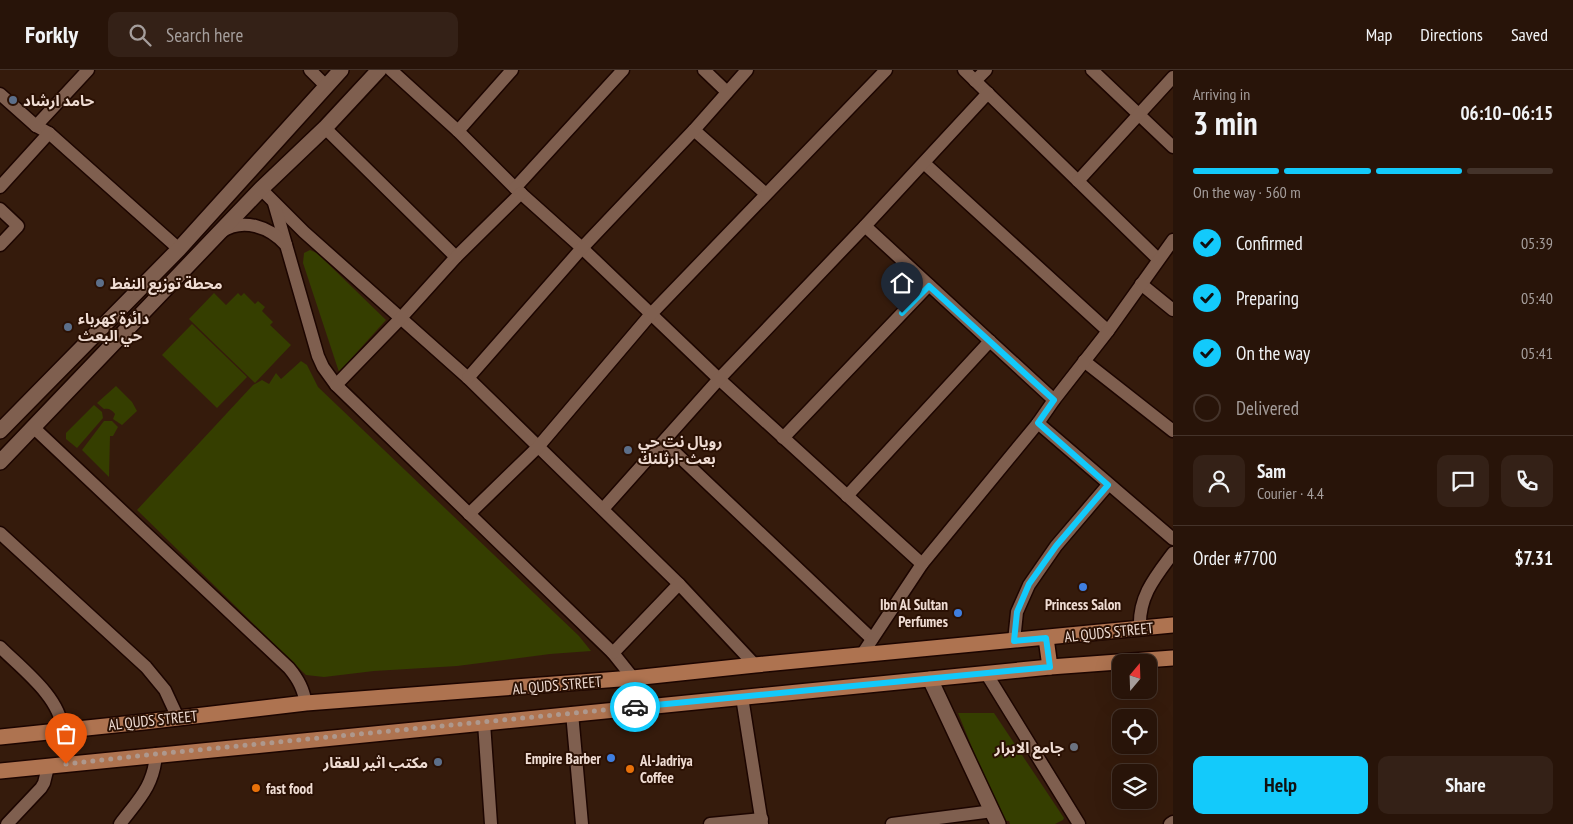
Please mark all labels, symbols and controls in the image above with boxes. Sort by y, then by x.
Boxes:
search box [108,12,458,57]
text: Forkly [25,19,78,50]
icon: search [126,21,154,49]
text: Search here [166,23,243,47]
text: Map [1366,23,1392,46]
text: Directions [1420,23,1483,46]
text: Saved [1511,23,1548,46]
text: Arriving in [1193,84,1250,104]
place label: حامد ارشاد [23,91,95,110]
marker: حامد ارشاد [7,94,19,106]
text: 06:10–06:15 [1460,101,1553,125]
text: 3 min [1193,102,1258,144]
text: On the way · 560 m [1193,182,1301,202]
icon: check [1193,229,1221,257]
text: Confirmed [1236,231,1303,255]
text: 05:39 [1521,233,1553,253]
pin [881,262,923,313]
icon: home [888,269,916,297]
place label: محطة توزيع النفط [110,274,223,295]
marker: محطة توزيع النفط [94,277,106,289]
icon: check [1193,284,1221,312]
text: Preparing [1236,286,1299,310]
text: 05:40 [1521,288,1553,308]
place label: دائرة كهرباء حي البعث [78,309,149,347]
marker: دائرة كهرباء حي البعث [62,321,74,333]
icon: check [1193,339,1221,367]
text: On the way [1236,341,1310,365]
text: 05:41 [1521,343,1553,363]
text: Delivered [1236,396,1299,420]
place label: رويال نت حي بعث -ارثلنك [638,432,722,468]
marker: رويال نت حي بعث -ارثلنك [622,444,634,456]
button: person [1193,455,1245,507]
button: chat [1437,455,1489,507]
button: phone [1501,455,1553,507]
text: Sam [1257,459,1286,483]
text: Courier · 4.4 [1257,483,1324,503]
text: Order #7700 [1193,546,1277,570]
text: $7.31 [1515,546,1553,570]
marker: Princess Salon [1077,581,1089,593]
place label: Ibn Al Sultan Perfumes [880,595,948,631]
place label: Princess Salon [1045,595,1121,614]
marker: Ibn Al Sultan Perfumes [952,607,964,619]
street label: AL QUDS STREET [1064,618,1155,646]
north arrow [1112,654,1158,699]
map controls [1112,654,1157,809]
street label: AL QUDS STREET [512,672,603,698]
courier [610,682,660,732]
icon: car [621,693,649,721]
street label: AL QUDS STREET [108,706,199,734]
button: locate [1112,709,1157,754]
pin [45,713,87,764]
icon: bag [52,720,80,748]
place label: جامع الابرار [994,738,1065,759]
marker: جامع الابرار [1068,741,1080,753]
place label: Empire Barber [525,749,602,768]
place label: Al-Jadriya Coffee [639,751,693,787]
marker: Empire Barber [605,752,617,764]
place label: مكتب اثير للعقار [322,753,428,772]
marker: مكتب اثير للعقار [432,756,444,768]
button: Help [1193,756,1368,814]
button: Share [1378,756,1553,814]
marker: Al-Jadriya Coffee [624,763,636,775]
button: layers [1112,764,1157,809]
place label: fast food [266,779,313,798]
marker: fast food [250,782,262,794]

